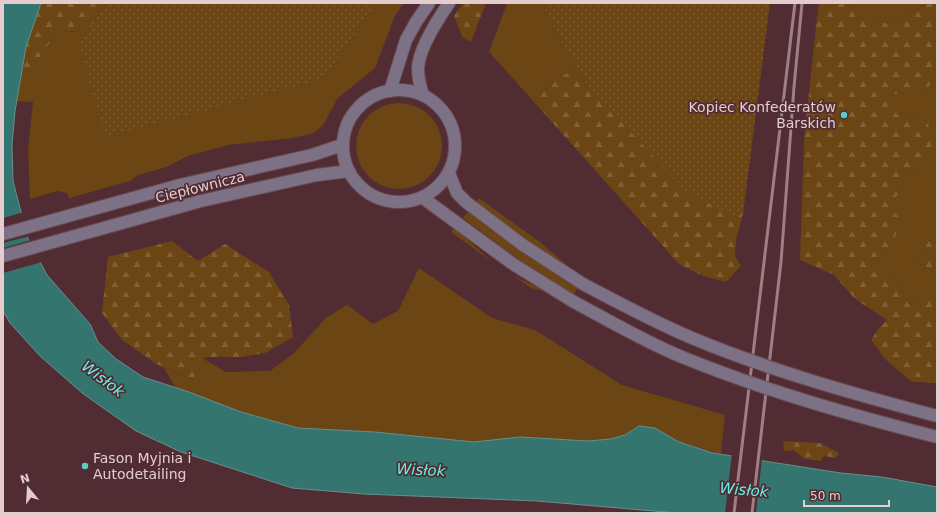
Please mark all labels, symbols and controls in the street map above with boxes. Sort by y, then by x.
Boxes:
place label: Kopiec Konfederatów Barskich [689,99,836,131]
marker: Kopiec Konfederatów Barskich [839,110,849,120]
street label: Ciepłownicza [154,168,246,206]
water label: Wisłok [78,357,129,402]
place label: Fason Myjnia i Autodetailing [93,450,191,482]
water label: Wisłok [396,460,447,480]
marker: Fason Myjnia i Autodetailing [80,461,90,471]
north arrow [8,468,48,508]
text: N [19,471,31,487]
water label: Wisłok [719,479,770,501]
scale bar [804,482,889,508]
text: 50 m [810,489,841,503]

